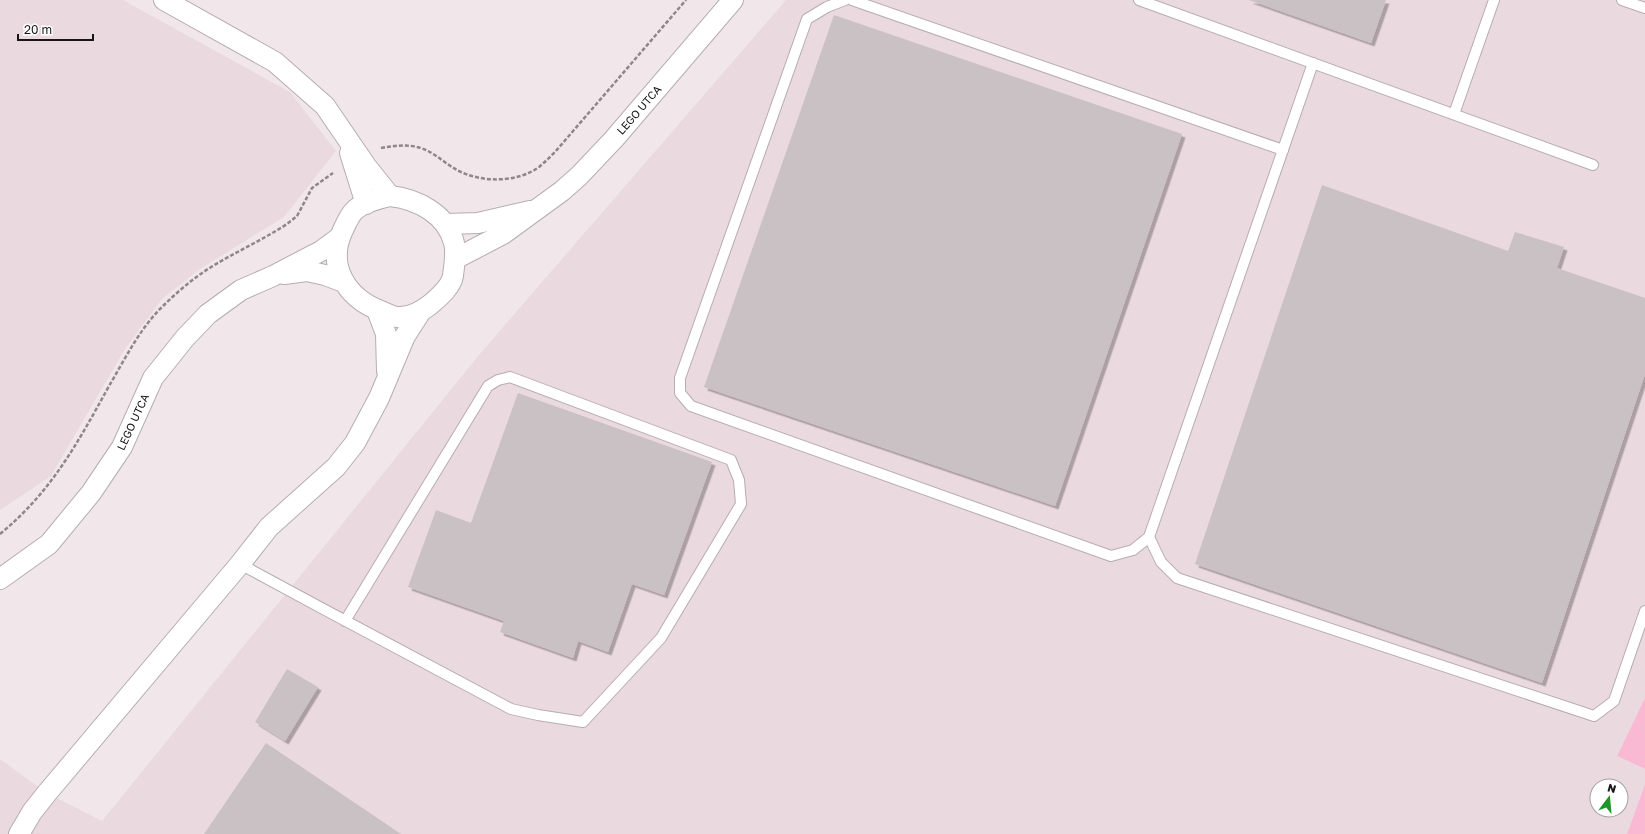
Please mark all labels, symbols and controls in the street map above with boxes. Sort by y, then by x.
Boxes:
scale bar [18,16,93,42]
text: 20 m [24,22,52,37]
street label: LEGO UTCA [614,82,664,137]
street label: LEGO UTCA [114,391,152,452]
north arrow [1589,778,1629,818]
text: N [1606,781,1618,795]

